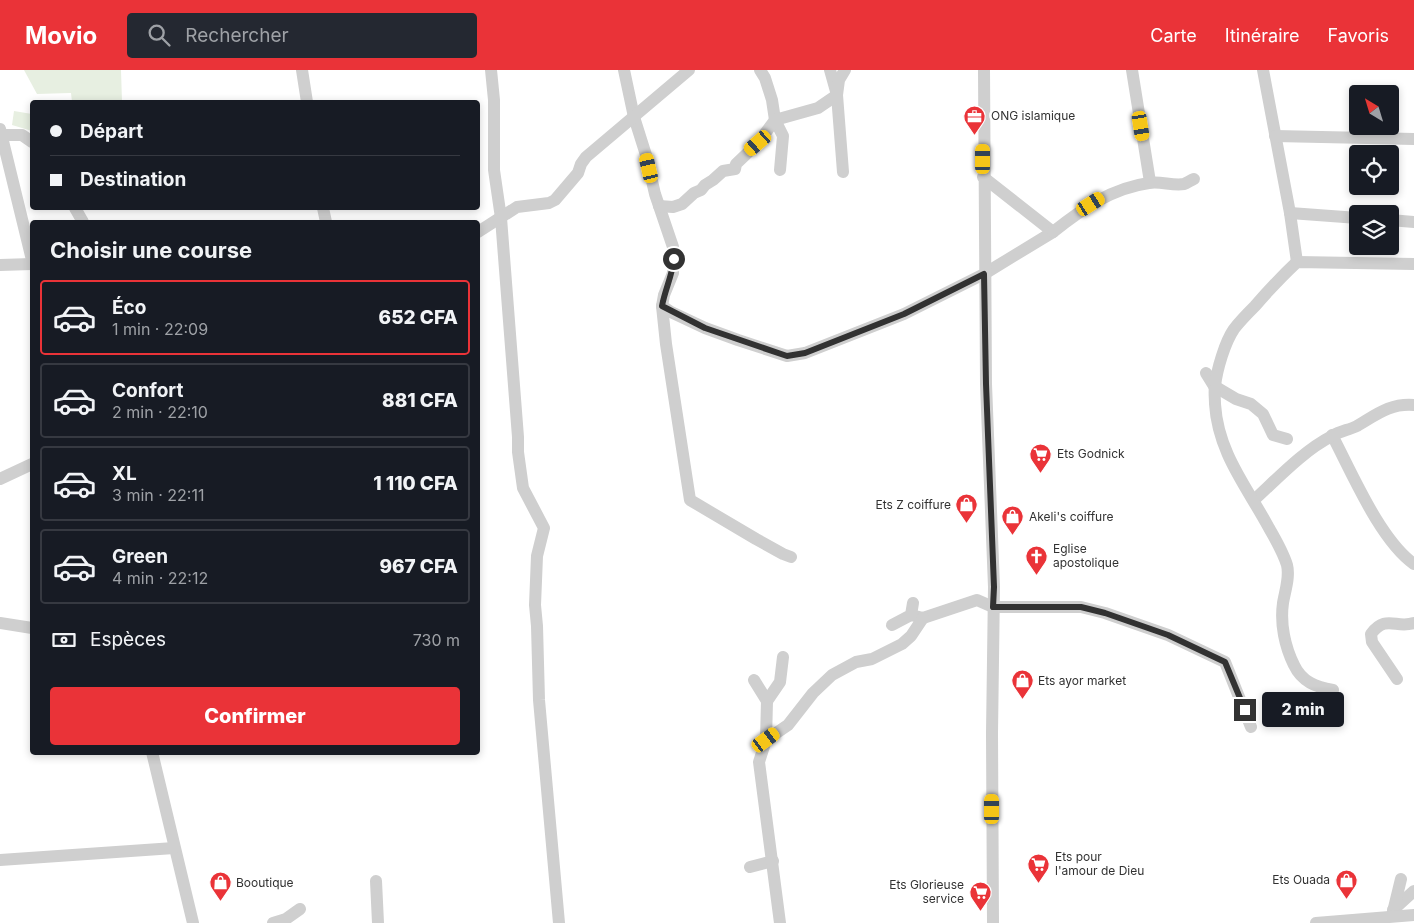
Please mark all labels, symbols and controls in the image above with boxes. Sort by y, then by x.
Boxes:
search box [127,13,477,58]
text: Movio [25,21,97,50]
icon: search [145,21,173,49]
text: Rechercher [185,24,289,47]
text: Carte [1150,25,1197,46]
text: Itinéraire [1225,25,1299,46]
text: Favoris [1327,25,1389,46]
north arrow [1349,85,1399,135]
map controls [1349,85,1399,255]
office icon: ONG islamique [963,104,987,135]
place label: ONG islamique [991,108,1075,123]
car [1131,110,1150,142]
text: Départ [80,120,143,143]
car [741,127,774,159]
car [975,144,990,174]
button: locate [1349,145,1399,195]
car [638,152,659,184]
text: Destination [80,168,186,191]
car [1074,190,1107,218]
button: layers [1349,205,1399,255]
text: Choisir une course [50,237,252,263]
route start [663,248,685,270]
icon: car [52,295,97,340]
text: Éco [112,296,146,319]
text: 652 CFA [379,306,458,329]
text: 1 min · 22:09 [112,319,208,339]
icon: car [52,378,97,423]
text: Confort [112,379,183,402]
text: 881 CFA [382,389,458,412]
text: 2 min · 22:10 [112,402,208,422]
supermarket icon: Ets Godnick [1029,442,1053,473]
place label: Ets Godnick [1057,446,1125,461]
icon: car [52,461,97,506]
text: XL [112,462,137,485]
text: 1 110 CFA [373,472,458,495]
text: 3 min · 22:11 [112,485,204,505]
shop icon: Ets Z coiffure [955,493,979,524]
place label: Ets Z coiffure [876,497,951,512]
shop icon: Akeli's coiffure [1001,505,1025,536]
place label: Akeli's coiffure [1029,509,1114,524]
place label: Eglise apostolique [1053,541,1119,570]
icon: car [52,544,97,589]
church icon: Eglise apostolique [1025,544,1049,575]
text: Green [112,545,168,568]
text: 967 CFA [379,555,458,578]
text: 4 min · 22:12 [112,568,208,588]
icon: cash [50,626,78,654]
text: Espèces [90,628,166,651]
text: 730 m [413,630,460,650]
shop icon: Ets ayor market [1010,669,1034,700]
place label: Ets ayor market [1038,673,1126,688]
button: Confirmer [50,687,460,745]
callout: 2 min [1262,692,1345,728]
route end [1234,699,1256,721]
text: 2 min [1281,699,1325,719]
car [749,725,782,755]
car [984,794,999,824]
place label: Ets pour l'amour de Dieu [1055,849,1144,878]
supermarket icon: Ets pour l'amour de Dieu [1027,852,1051,883]
shop icon: Ets Ouada [1334,868,1358,899]
shop icon: Booutique [208,871,232,902]
place label: Ets Ouada [1272,872,1330,887]
place label: Booutique [236,875,294,890]
place label: Ets Glorieuse service [889,877,964,906]
supermarket icon: Ets Glorieuse service [968,880,992,911]

